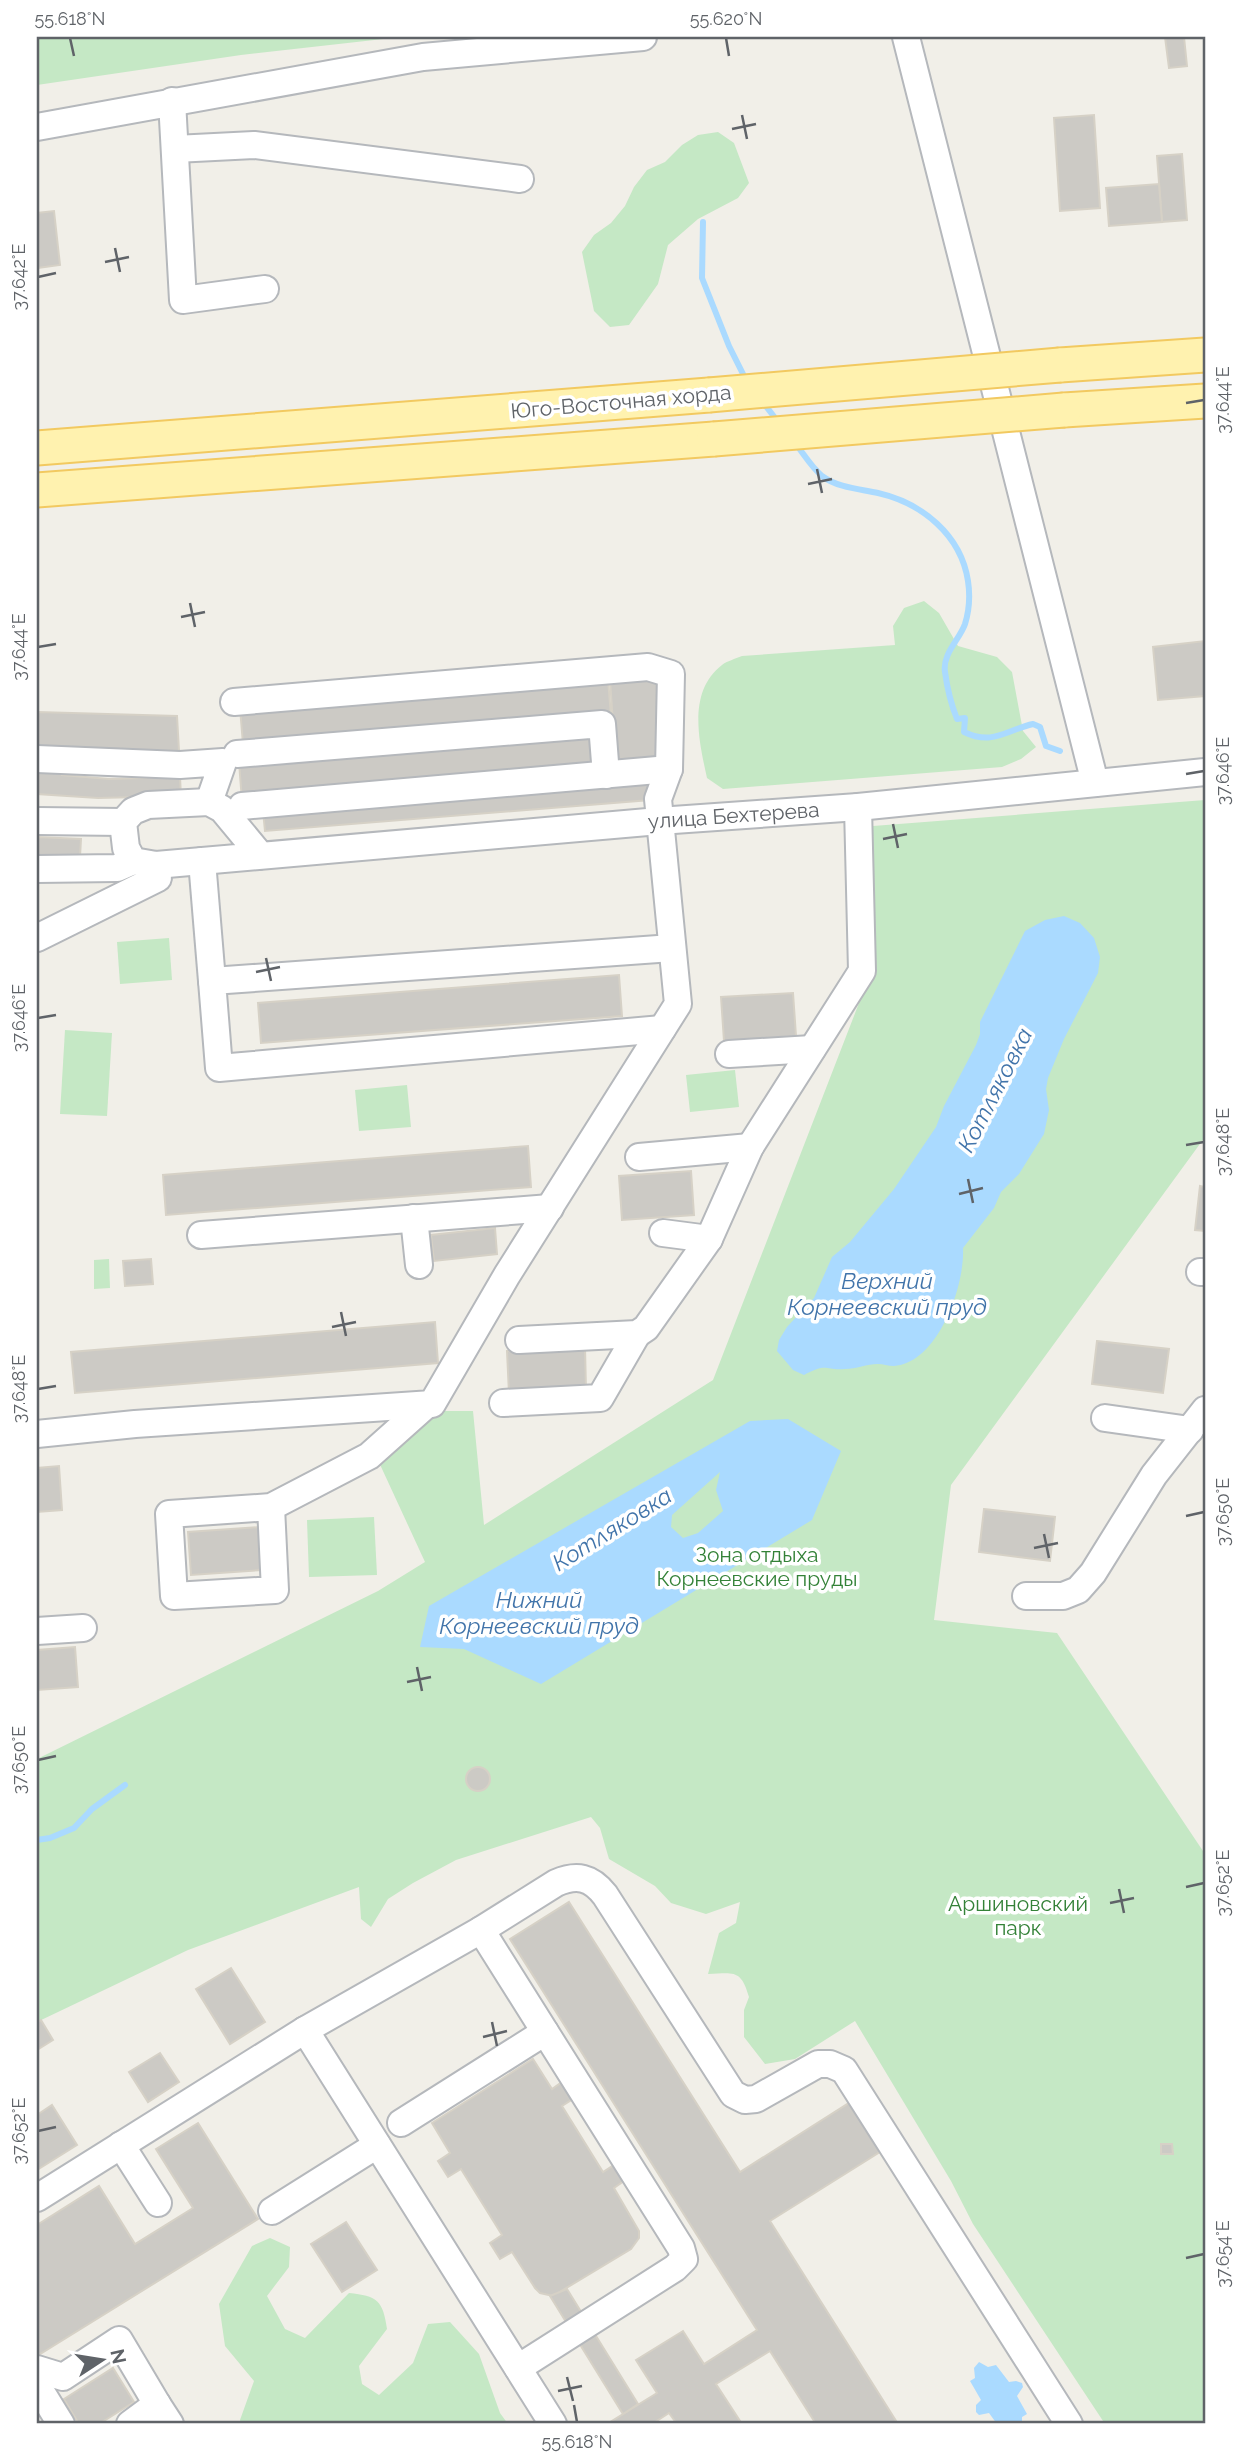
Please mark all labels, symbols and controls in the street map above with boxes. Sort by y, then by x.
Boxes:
text: 55.618°N [35,8,105,29]
text: 55.620°N [690,8,762,29]
text: 37.642°E [8,243,29,310]
text: 37.644°E [1212,366,1233,434]
street label: Юго-Восточная хорда [510,379,732,424]
text: 37.644°E [8,613,29,681]
text: 37.646°E [1212,737,1233,805]
street label: улица Бехтерева [647,797,820,834]
text: 37.646°E [8,984,29,1052]
water label: Котляковка [952,1023,1037,1156]
text: 37.648°E [1212,1108,1233,1176]
water label: Верхний Корнеевский пруд [787,1267,987,1320]
text: 37.648°E [8,1355,29,1423]
text: 37.650°E [1212,1478,1233,1546]
water label: Котляковка [547,1481,677,1576]
park label: Зона отдыха Корнеевские пруды [656,1542,858,1591]
water label: Нижний Корнеевский пруд [439,1586,639,1639]
text: 37.650°E [8,1726,29,1794]
text: 37.652°E [1212,1849,1233,1916]
park label: Аршиновский парк [948,1891,1088,1940]
text: 37.652°E [8,2097,29,2164]
text: 37.654°E [1212,2220,1233,2288]
north arrow [66,2324,136,2394]
text: N [106,2347,131,2366]
text: 55.618°N [542,2431,612,2452]

